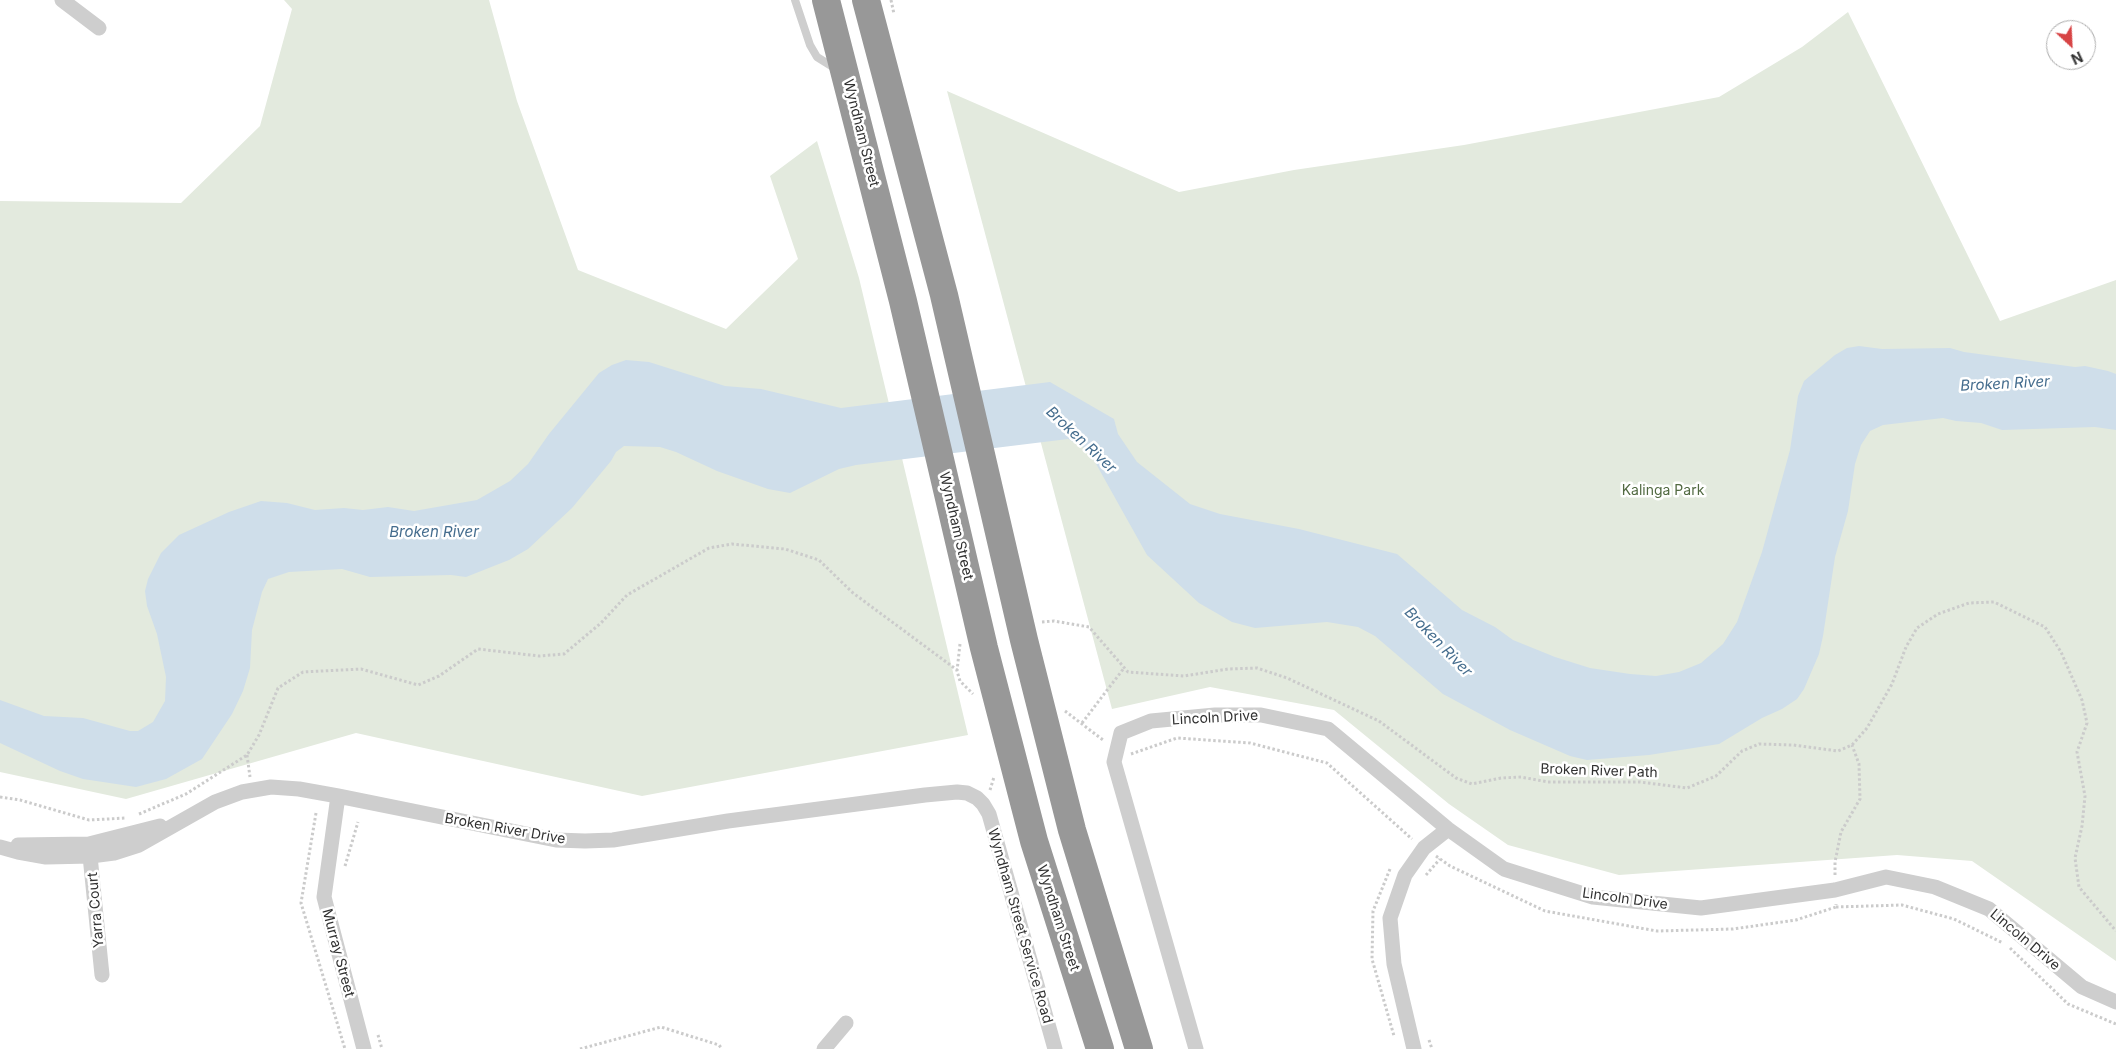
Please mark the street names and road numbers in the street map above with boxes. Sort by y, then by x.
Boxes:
street label: Wyndham Street [840,77,882,189]
street label: Wyndham Street [935,470,977,582]
street label: Lincoln Drive [1171,707,1259,729]
street label: Broken River Path [1540,761,1658,781]
street label: Broken River Drive [443,810,567,848]
street label: Wyndham Street Service Road [984,827,1056,1025]
street label: Wyndham Street [1033,863,1083,973]
street label: Yarra Court [84,871,108,949]
street label: Lincoln Drive [1581,885,1669,913]
street label: Lincoln Drive [1987,906,2063,974]
street label: Murray Street [318,907,358,999]

